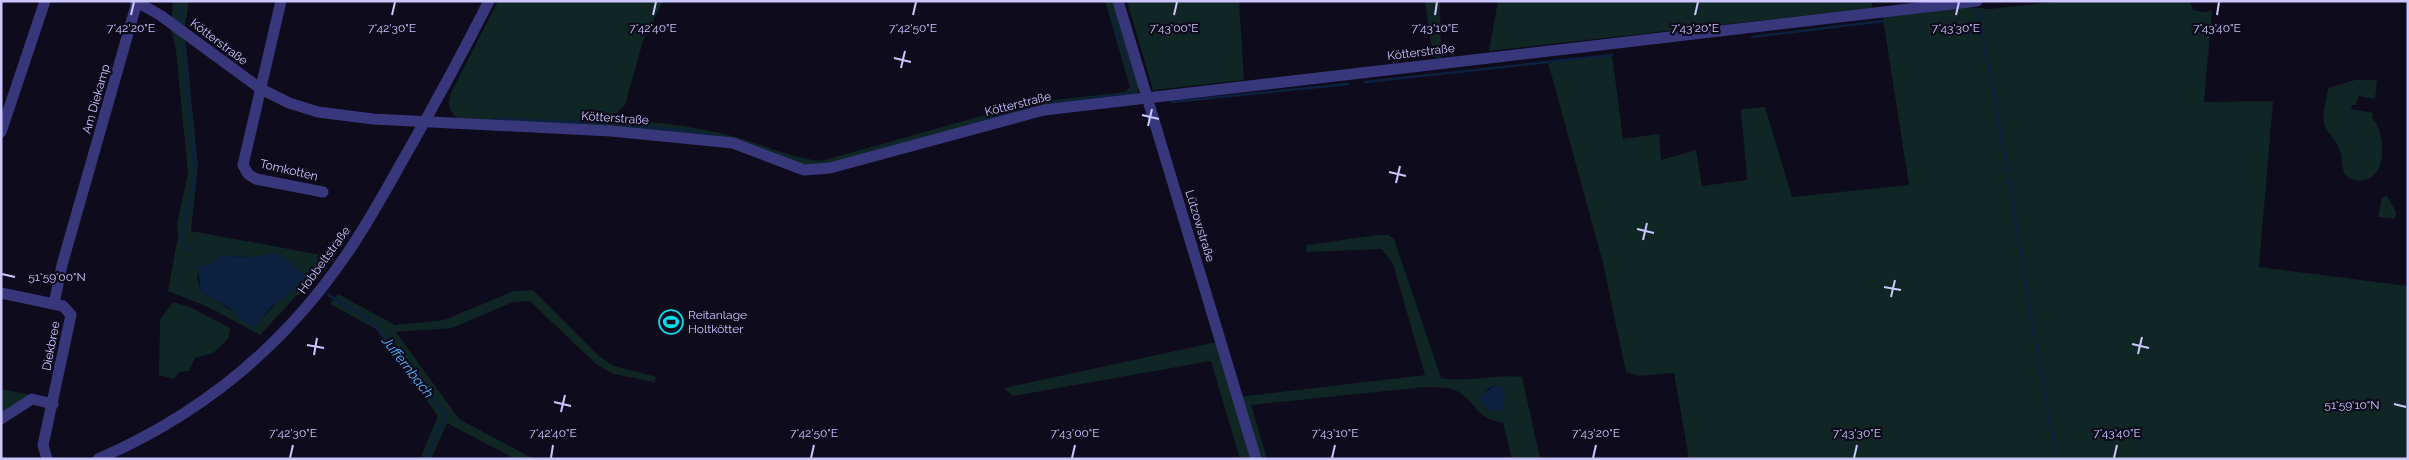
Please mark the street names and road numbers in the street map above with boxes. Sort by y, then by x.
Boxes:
street label: Kötterstraße [188,16,250,68]
street label: Kötterstraße [1387,41,1455,63]
street label: Am Diekamp [79,63,113,135]
street label: Kötterstraße [983,89,1053,119]
street label: Kötterstraße [581,109,649,127]
street label: Tomkotten [259,157,319,183]
street label: Lützowstraße [1182,188,1218,264]
street label: Hobbeltstraße [295,224,353,296]
street label: Diekbree [39,320,63,372]

